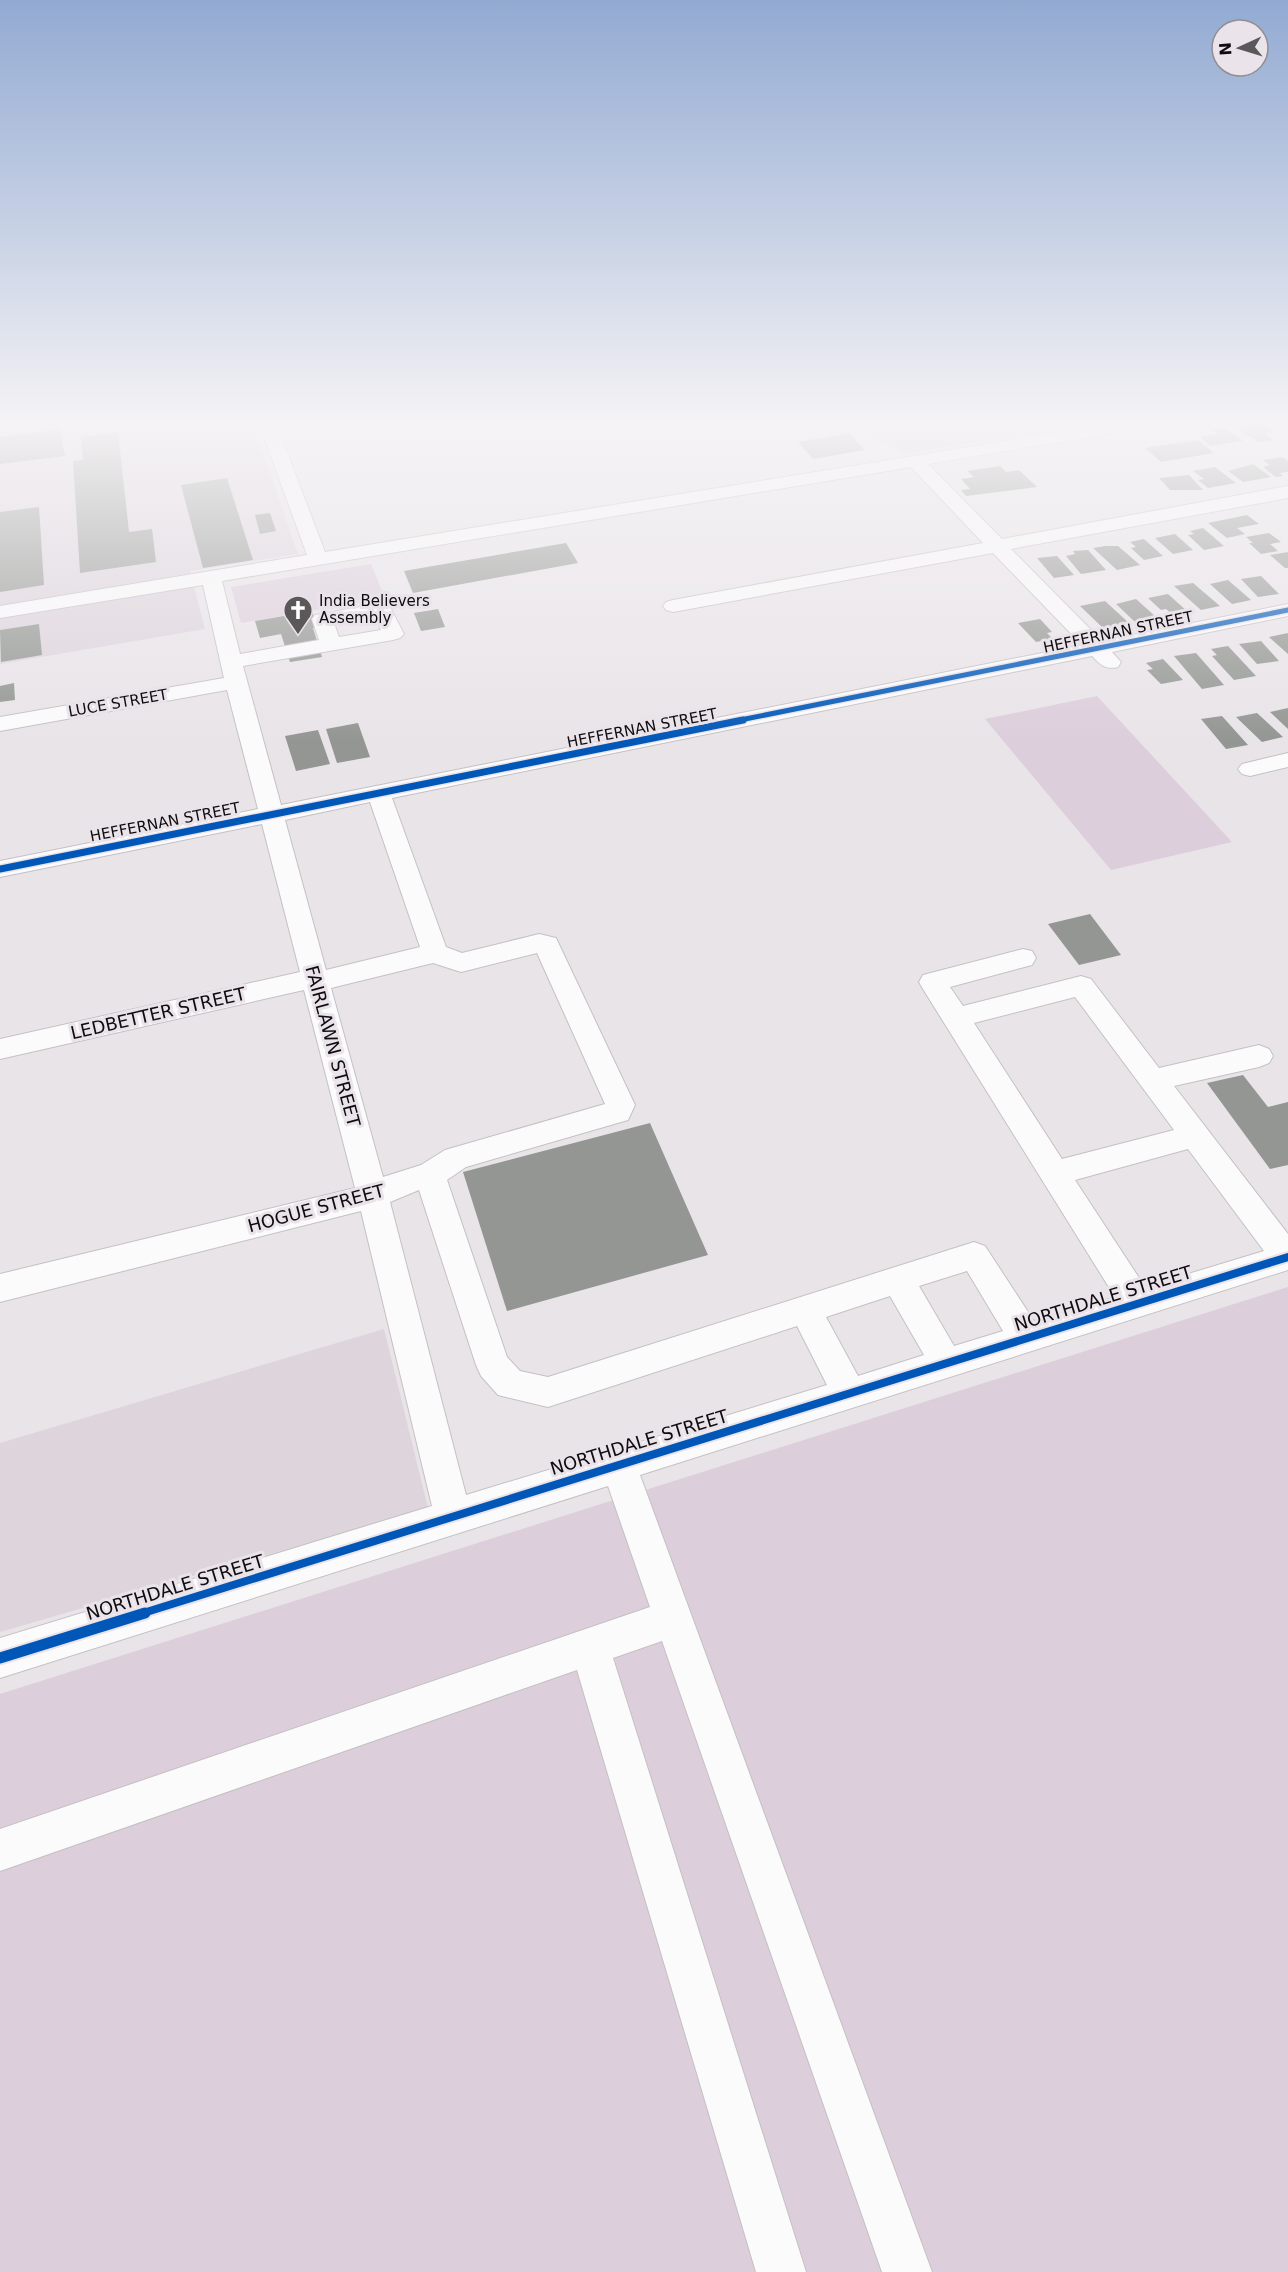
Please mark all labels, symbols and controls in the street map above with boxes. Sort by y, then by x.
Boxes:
north arrow [1210,18,1270,78]
text: N [1216,42,1235,56]
place label: India Believers Assembly [319,592,430,627]
church icon: India Believers Assembly [282,594,314,636]
street label: HEFFERNAN STREET [1041,607,1195,657]
street label: LUCE STREET [67,685,170,721]
street label: HEFFERNAN STREET [565,704,719,751]
street label: HEFFERNAN STREET [88,798,242,845]
street label: FAIRLAWN STREET [301,963,365,1130]
street label: LEDBETTER STREET [68,982,249,1043]
street label: HOGUE STREET [245,1179,388,1236]
street label: NORTHDALE STREET [1011,1261,1195,1335]
street label: NORTHDALE STREET [547,1405,731,1479]
street label: NORTHDALE STREET [83,1550,267,1624]

